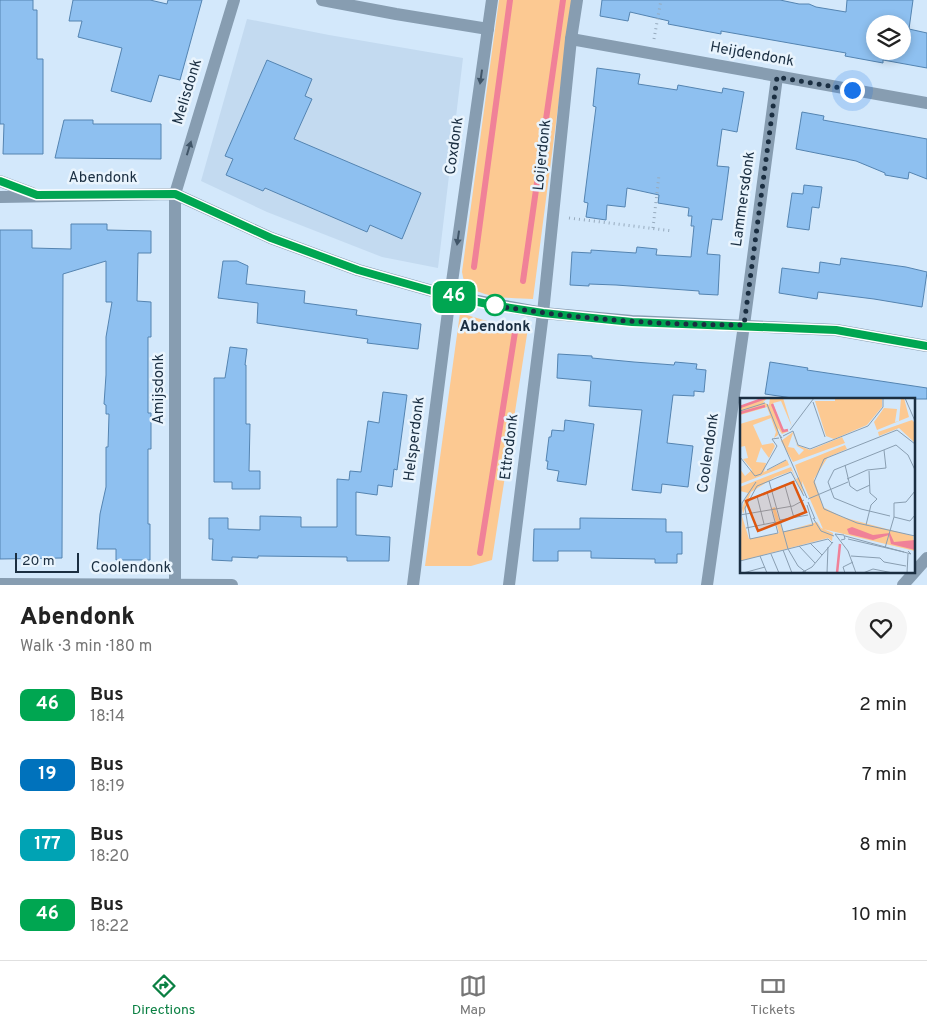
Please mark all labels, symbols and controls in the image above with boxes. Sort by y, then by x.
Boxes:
map controls [866,15,911,60]
button: layers [866,15,911,60]
street label: Heijdendonk [708,38,796,72]
street label: Melisdonk [169,57,207,127]
one-way arrow [477,70,485,86]
your location [840,78,865,103]
street label: Coxdonk [442,116,468,176]
street label: Loijerdonk [530,118,556,192]
one-way arrow [185,140,193,155]
street label: Lammersdonk [728,150,760,248]
street label: Abendonk [69,169,137,188]
one-way arrow [454,230,462,246]
line badge: 46 [432,281,476,313]
text: 46 [443,285,465,308]
marker: Abendonk [484,294,506,316]
place label: Abendonk [459,318,531,337]
street label: Amijsdonk [150,353,169,424]
street label: Helsperdonk [400,396,430,482]
inset map [740,398,914,572]
street label: Coolendonk [694,412,724,494]
street label: Ettrodonk [497,413,523,481]
scale bar [15,550,79,573]
text: 20 m [22,553,55,570]
street label: Coolendonk [91,559,171,578]
button: heart [855,602,907,654]
text: Abendonk [20,603,135,633]
text: Walk · 3 min · 180 m [20,637,152,657]
text: Bus [90,683,124,707]
text: 46 [36,693,59,716]
text: 2 min [859,693,907,717]
text: 18:14 [90,707,125,727]
text: Bus [90,753,124,777]
text: 19 [38,763,57,786]
text: 7 min [862,763,907,787]
text: 18:19 [90,777,125,797]
text: Bus [90,823,124,847]
text: 177 [34,833,61,856]
text: 8 min [859,833,907,857]
text: 18:20 [90,847,129,867]
text: Bus [90,893,124,917]
text: 46 [36,903,59,926]
text: 10 min [852,903,907,927]
text: 18:22 [90,917,129,937]
tab: Directions [132,972,195,1019]
tab: Map [459,972,487,1019]
tab: Tickets [750,972,795,1019]

